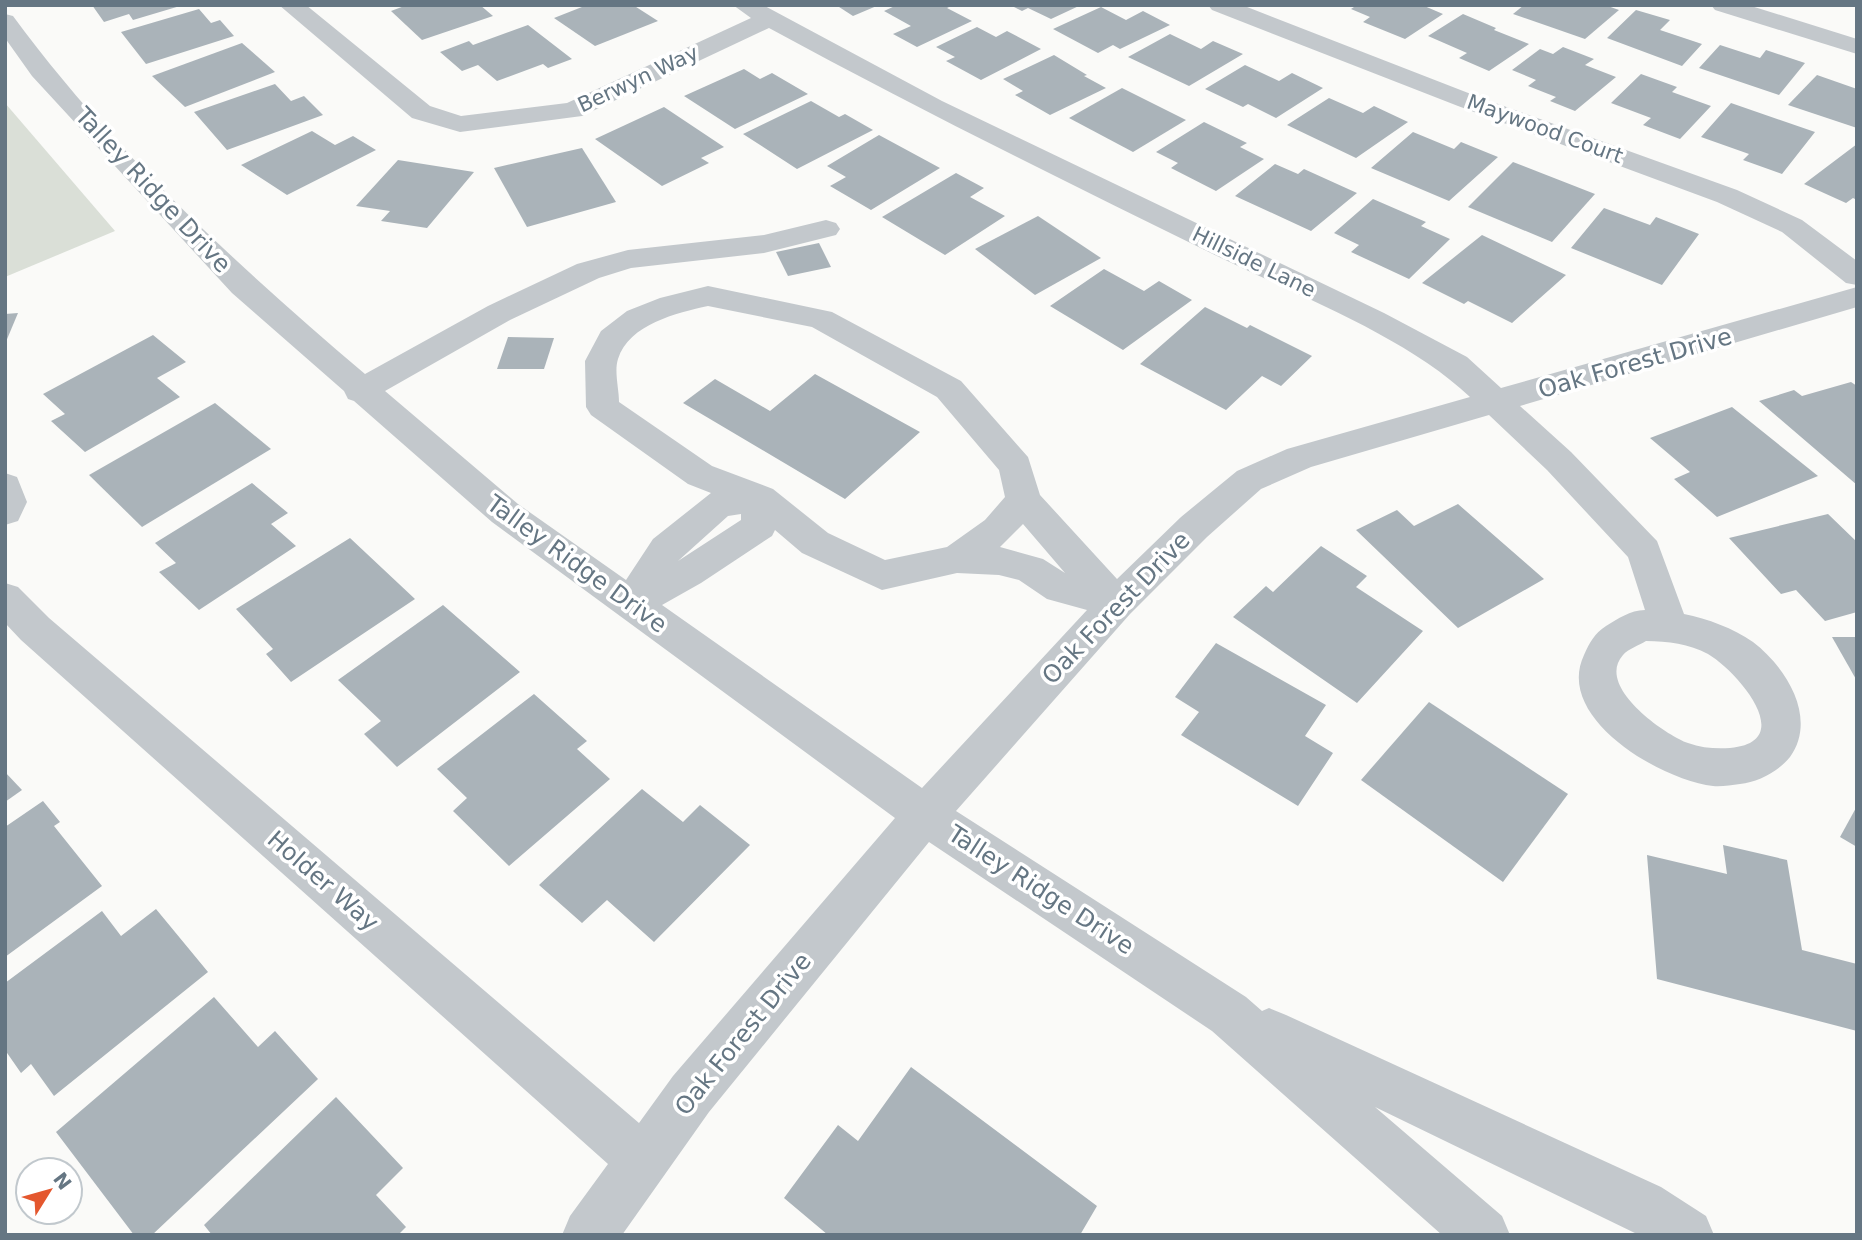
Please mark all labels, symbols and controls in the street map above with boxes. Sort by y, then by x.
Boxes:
street label: Berwyn Way [574,41,702,117]
street label: Maywood Court [1464,90,1626,168]
street label: Talley Ridge Drive [69,101,237,278]
street label: Hillside Lane [1189,222,1319,302]
street label: Oak Forest Drive [1535,322,1735,404]
street label: Talley Ridge Drive [481,489,672,639]
street label: Oak Forest Drive [1036,526,1196,690]
street label: Talley Ridge Drive [942,819,1139,960]
street label: Holder Way [262,825,384,937]
street label: Oak Forest Drive [669,947,817,1121]
north arrow [14,1156,84,1226]
text: N [49,1168,76,1194]

